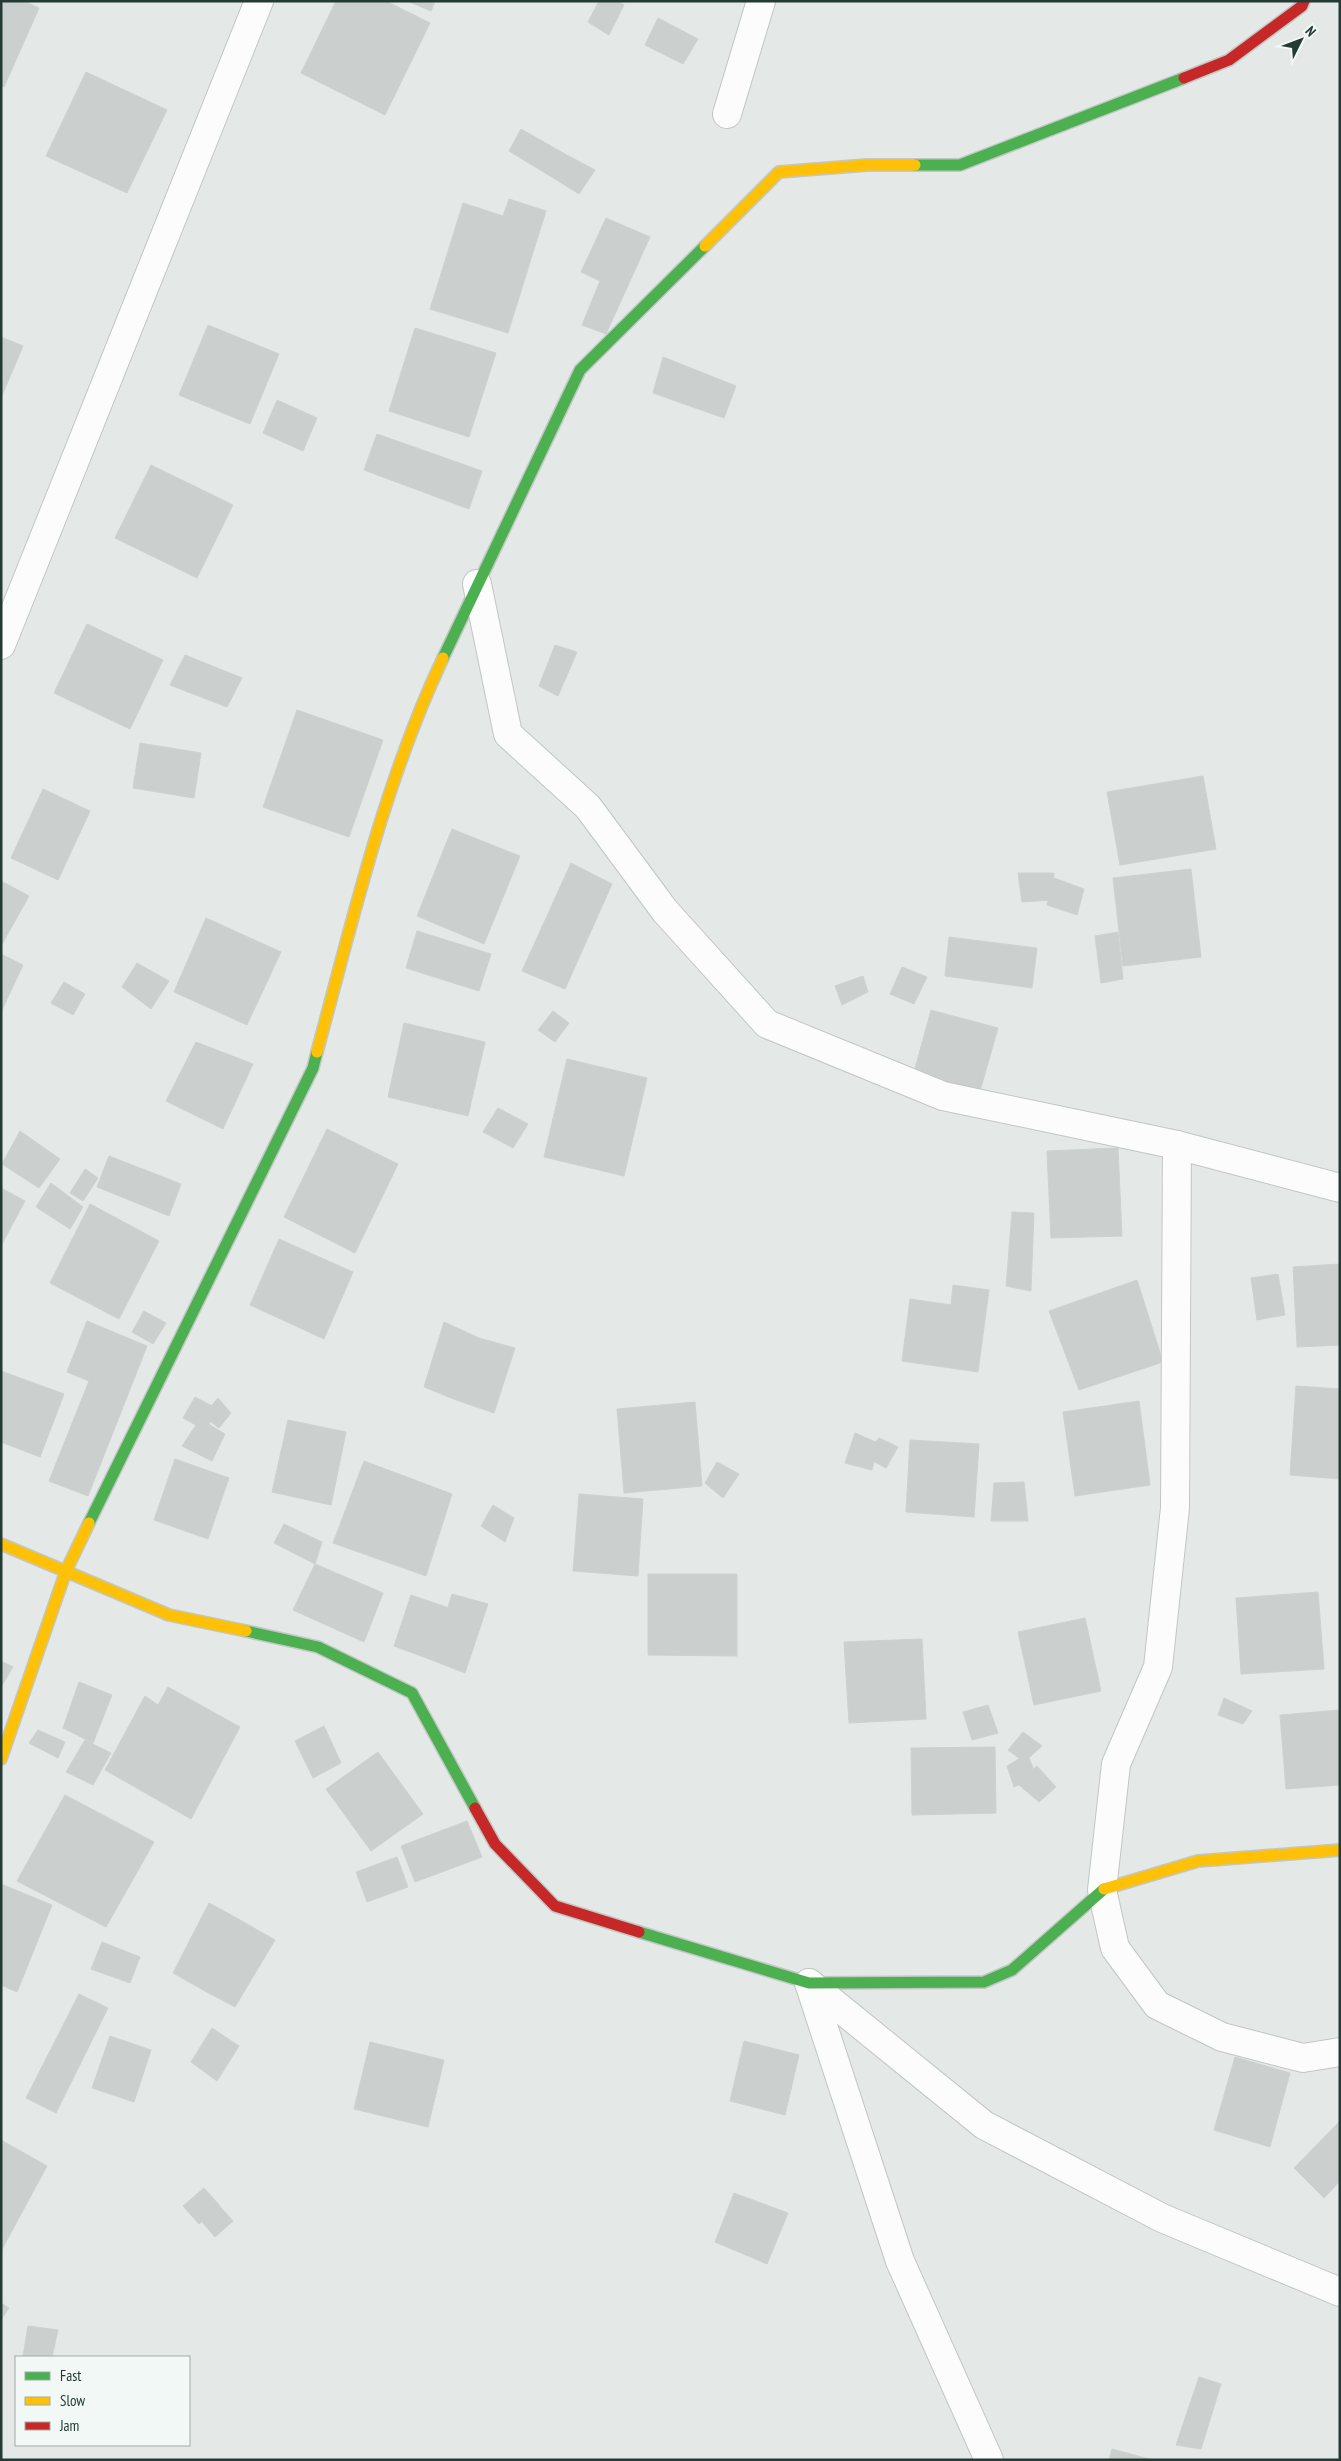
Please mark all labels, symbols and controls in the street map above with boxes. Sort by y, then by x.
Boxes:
north arrow [1276,15,1326,65]
text: N [1301,22,1320,40]
legend [15,2356,190,2446]
text: Fast [60,2366,81,2385]
text: Slow [60,2391,85,2410]
text: Jam [59,2416,79,2435]

